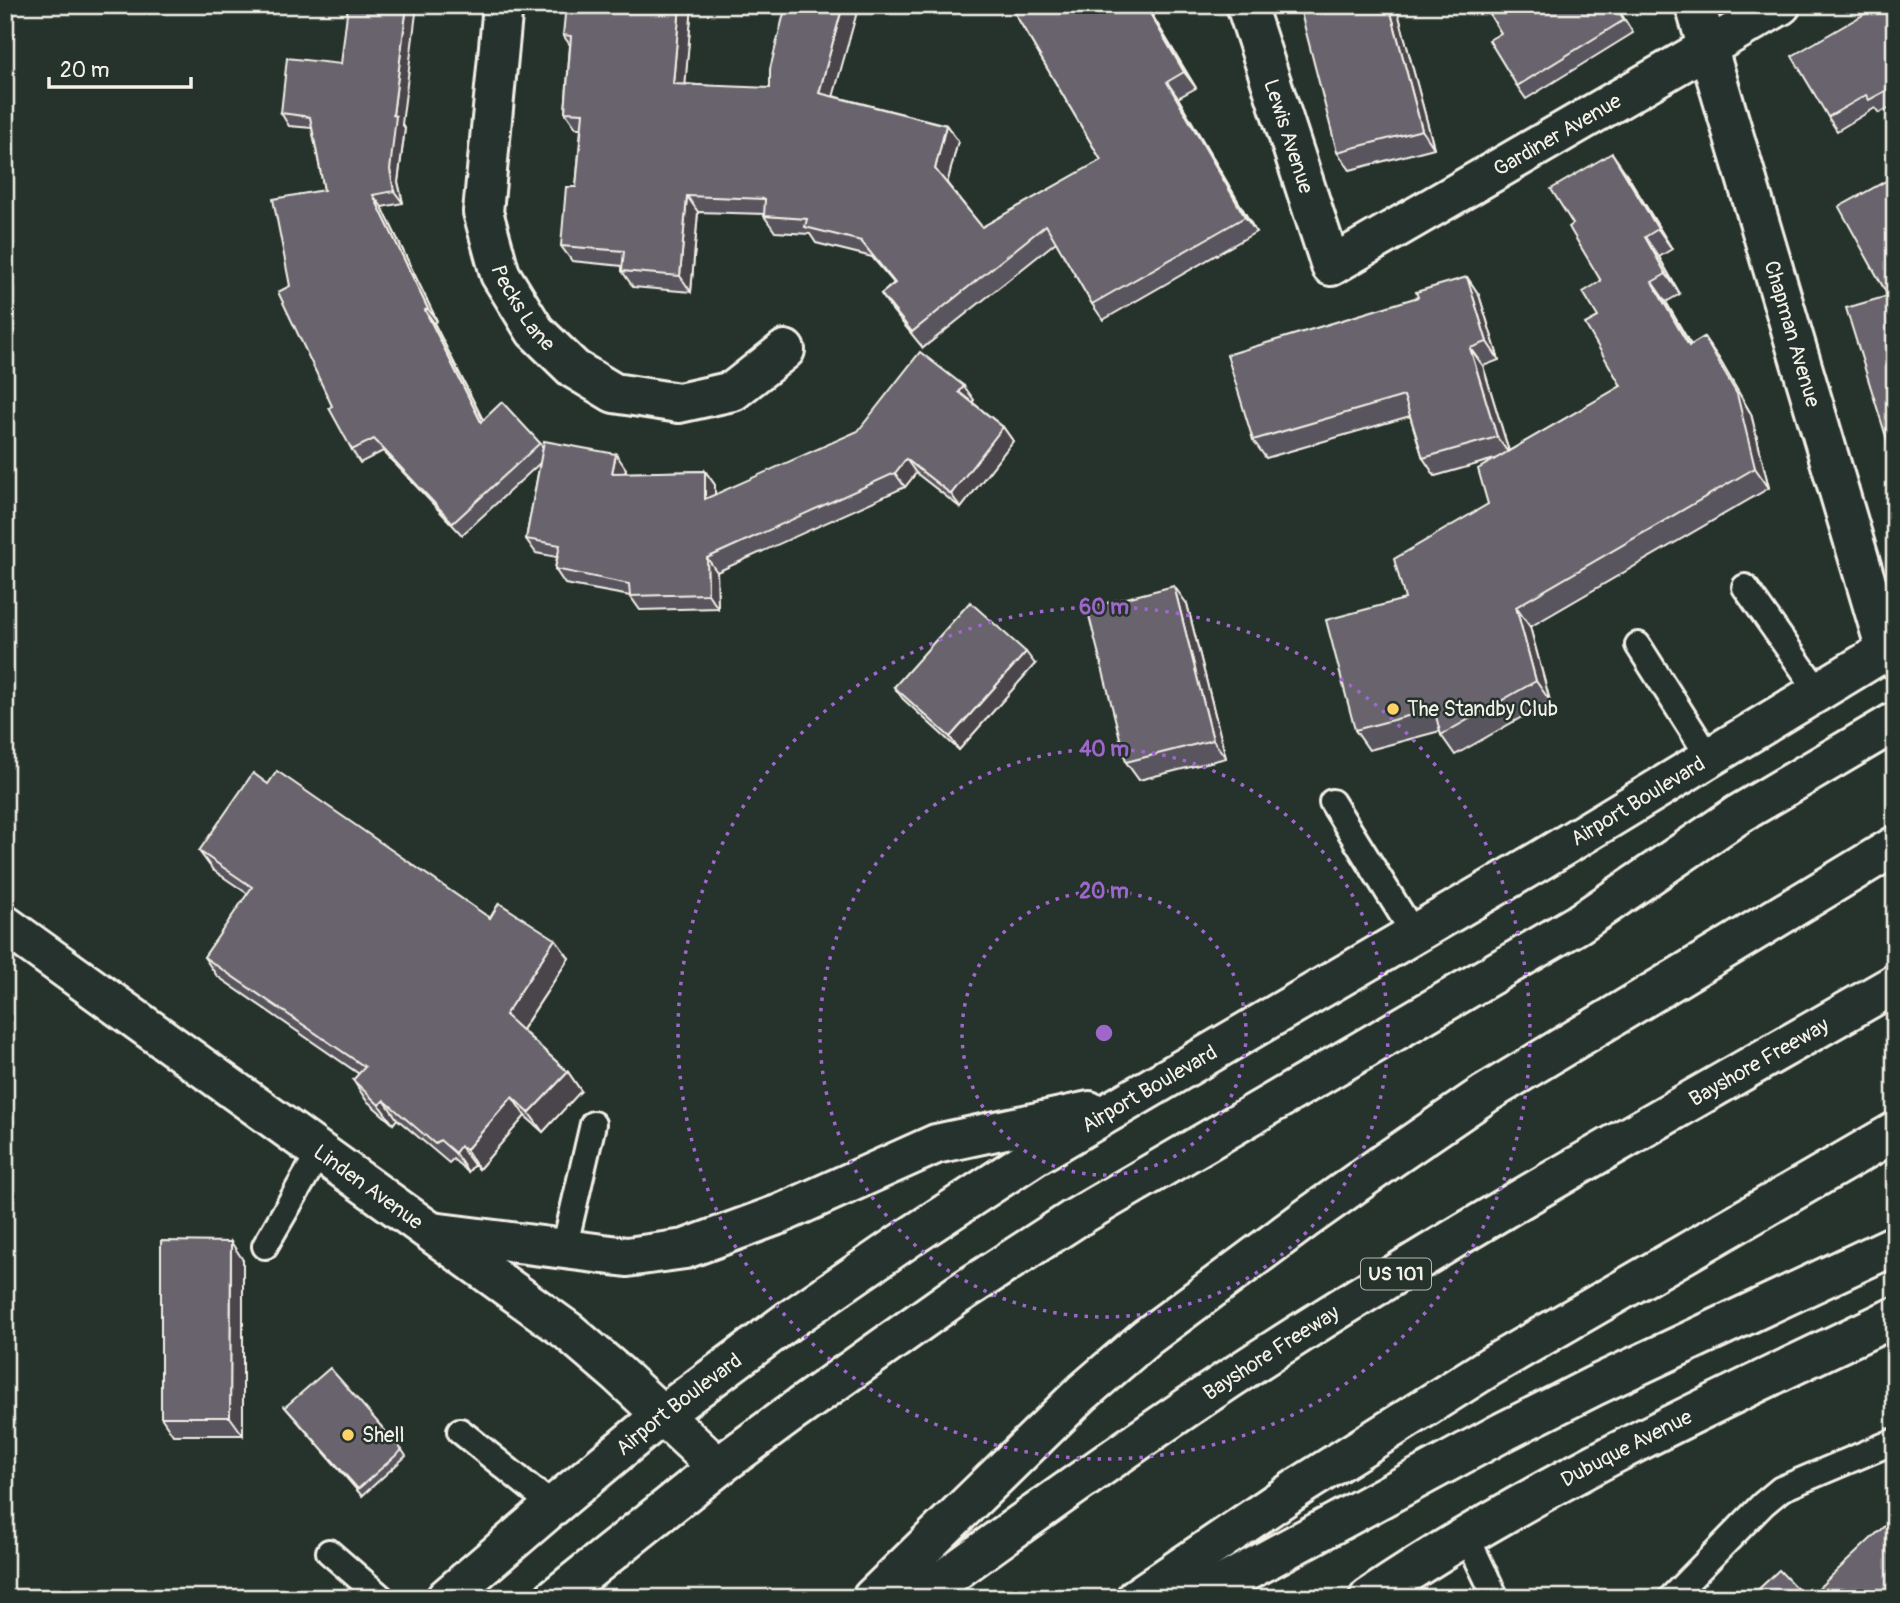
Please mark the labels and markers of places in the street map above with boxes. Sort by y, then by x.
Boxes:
place label: The Standby Club [1407,696,1558,723]
marker: The Standby Club [1385,701,1401,717]
centre of rings [1092,1021,1116,1045]
place label: Shell [362,1422,404,1449]
marker: Shell [340,1427,356,1443]

